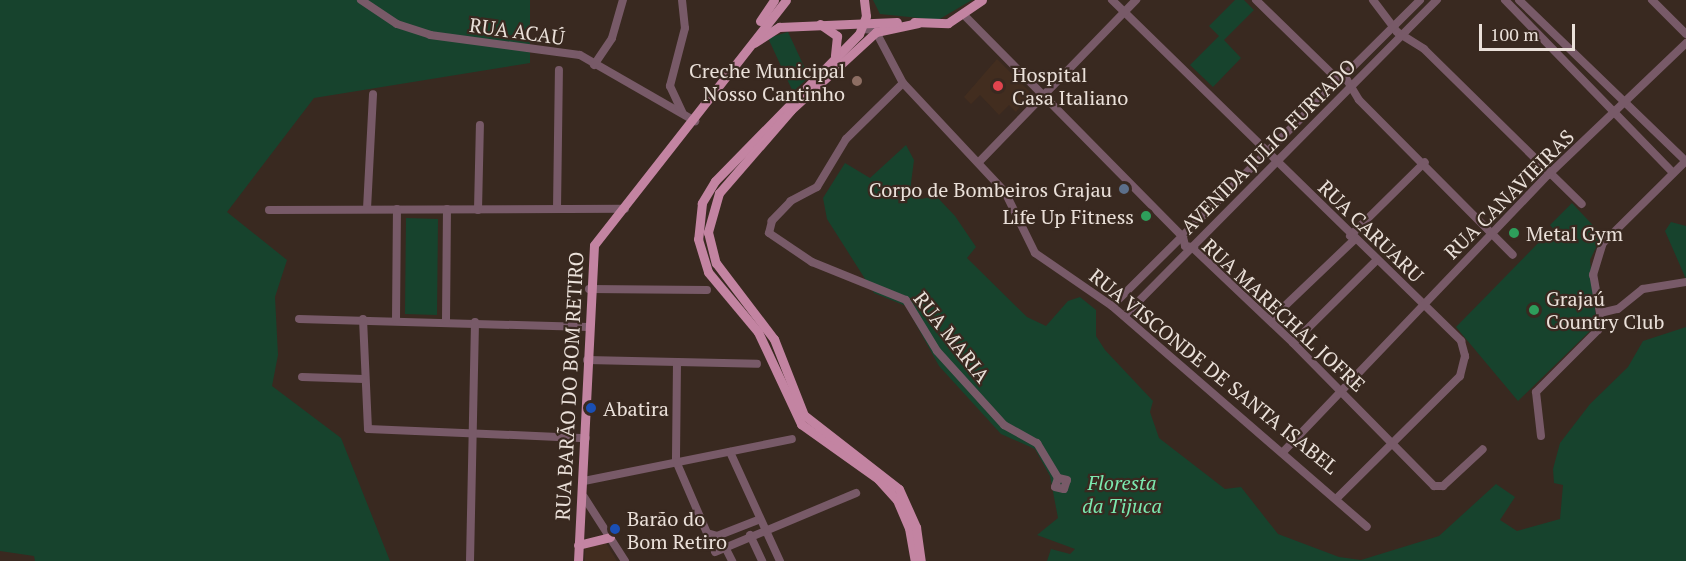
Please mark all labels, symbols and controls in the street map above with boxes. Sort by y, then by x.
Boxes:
street label: RUA ACAÚ [467,12,567,50]
scale bar [1482,12,1578,50]
text: 100 m [1490,22,1539,46]
street label: AVENIDA JULIO FURTADO [1176,54,1360,238]
place label: Creche Municipal Nosso Cantinho [689,58,845,105]
place label: Hospital Casa Italiano [1012,62,1128,109]
marker: Creche Municipal Nosso Cantinho [850,74,864,88]
marker: Hospital Casa Italiano [989,77,1007,95]
street label: RUA CANAVIEIRAS [1439,124,1579,264]
street label: RUA CARUARU [1313,175,1429,287]
place label: Corpo de Bombeiros Grajau [869,177,1112,201]
marker: Corpo de Bombeiros Grajau [1117,182,1131,196]
place label: Life Up Fitness [1002,204,1134,228]
marker: Life Up Fitness [1139,209,1153,223]
place label: Metal Gym [1526,221,1623,245]
marker: Metal Gym [1507,226,1521,240]
street label: RUA MARECHAL JOFRE [1198,233,1370,397]
street label: RUA BARÃO DO BOM RETIRO [550,251,588,521]
street label: RUA VISCONDE DE SANTA ISABEL [1084,263,1344,479]
place label: Grajaú Country Club [1546,286,1664,333]
street label: RUA MARIA [909,287,995,387]
marker: Grajaú Country Club [1527,303,1541,317]
place label: Abatira [603,396,669,420]
marker: Abatira [584,401,598,415]
park label: Floresta da Tijuca [1082,470,1162,517]
place label: Barão do Bom Retiro [627,506,727,553]
marker: Barão do Bom Retiro [608,522,622,536]

